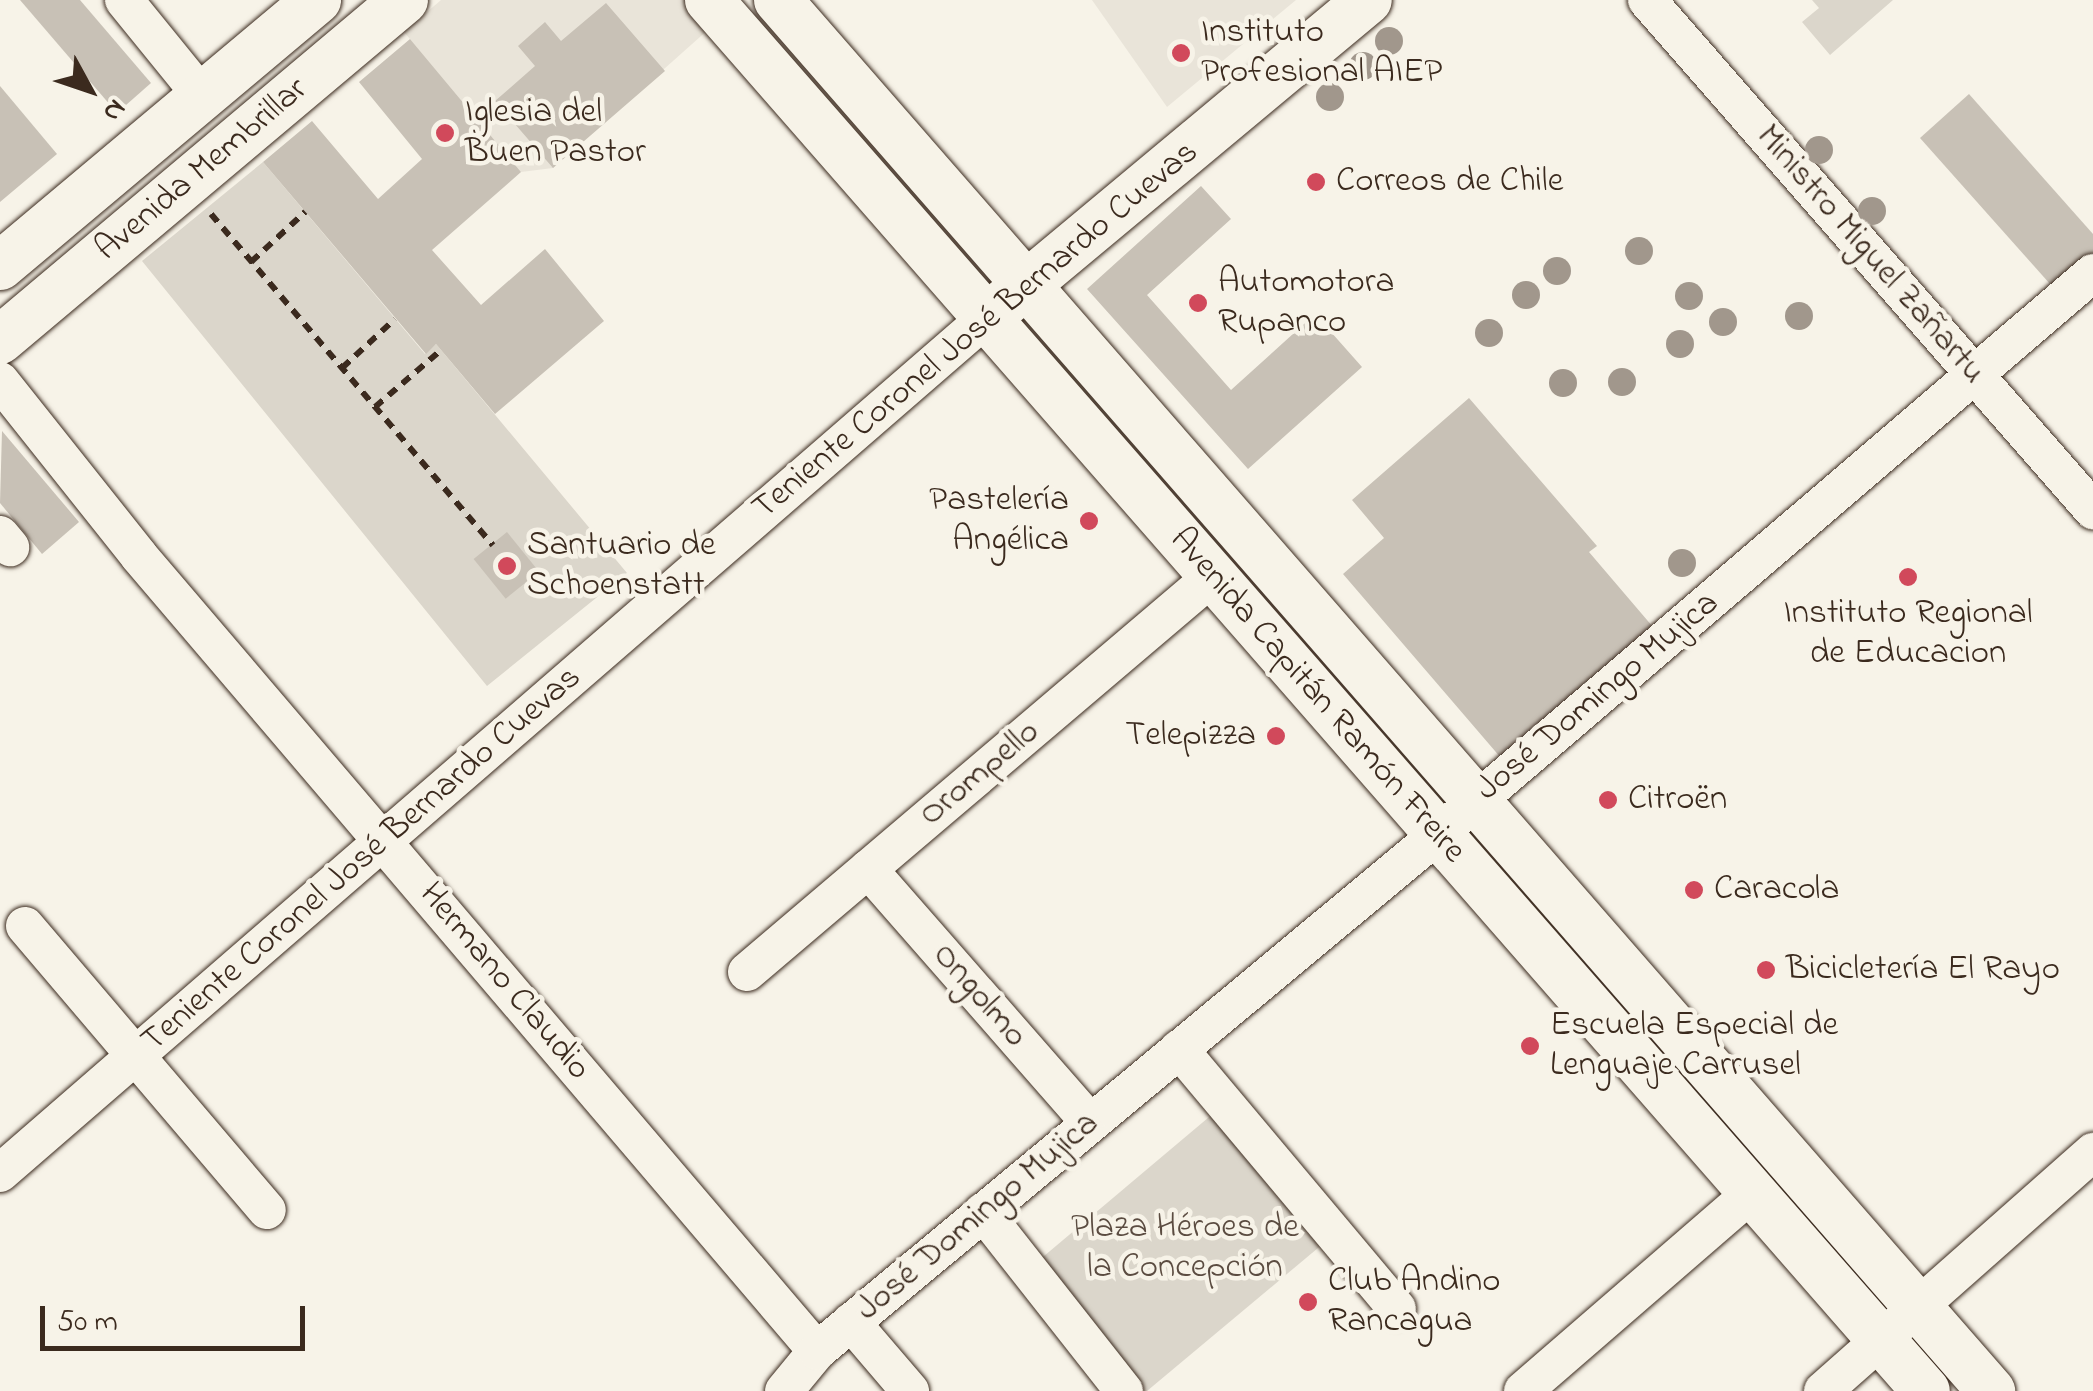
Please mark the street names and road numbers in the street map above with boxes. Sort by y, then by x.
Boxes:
street label: Avenida Membrillar [87,69,317,271]
street label: Ministro Miguel Zañartu [1746,117,1994,393]
street label: Teniente Coronel José Bernardo Cuevas [745,132,1207,530]
street label: Avenida Capitán Ramón Freire [1160,520,1474,872]
street label: José Domingo Mujica [1468,583,1728,811]
street label: Teniente Coronel José Bernardo Cuevas [134,658,590,1062]
street label: Orompello [911,712,1049,836]
street label: Hermano Claudio [409,875,599,1089]
street label: Ongolmo [922,935,1036,1057]
street label: José Domingo Mujica [848,1103,1108,1331]

